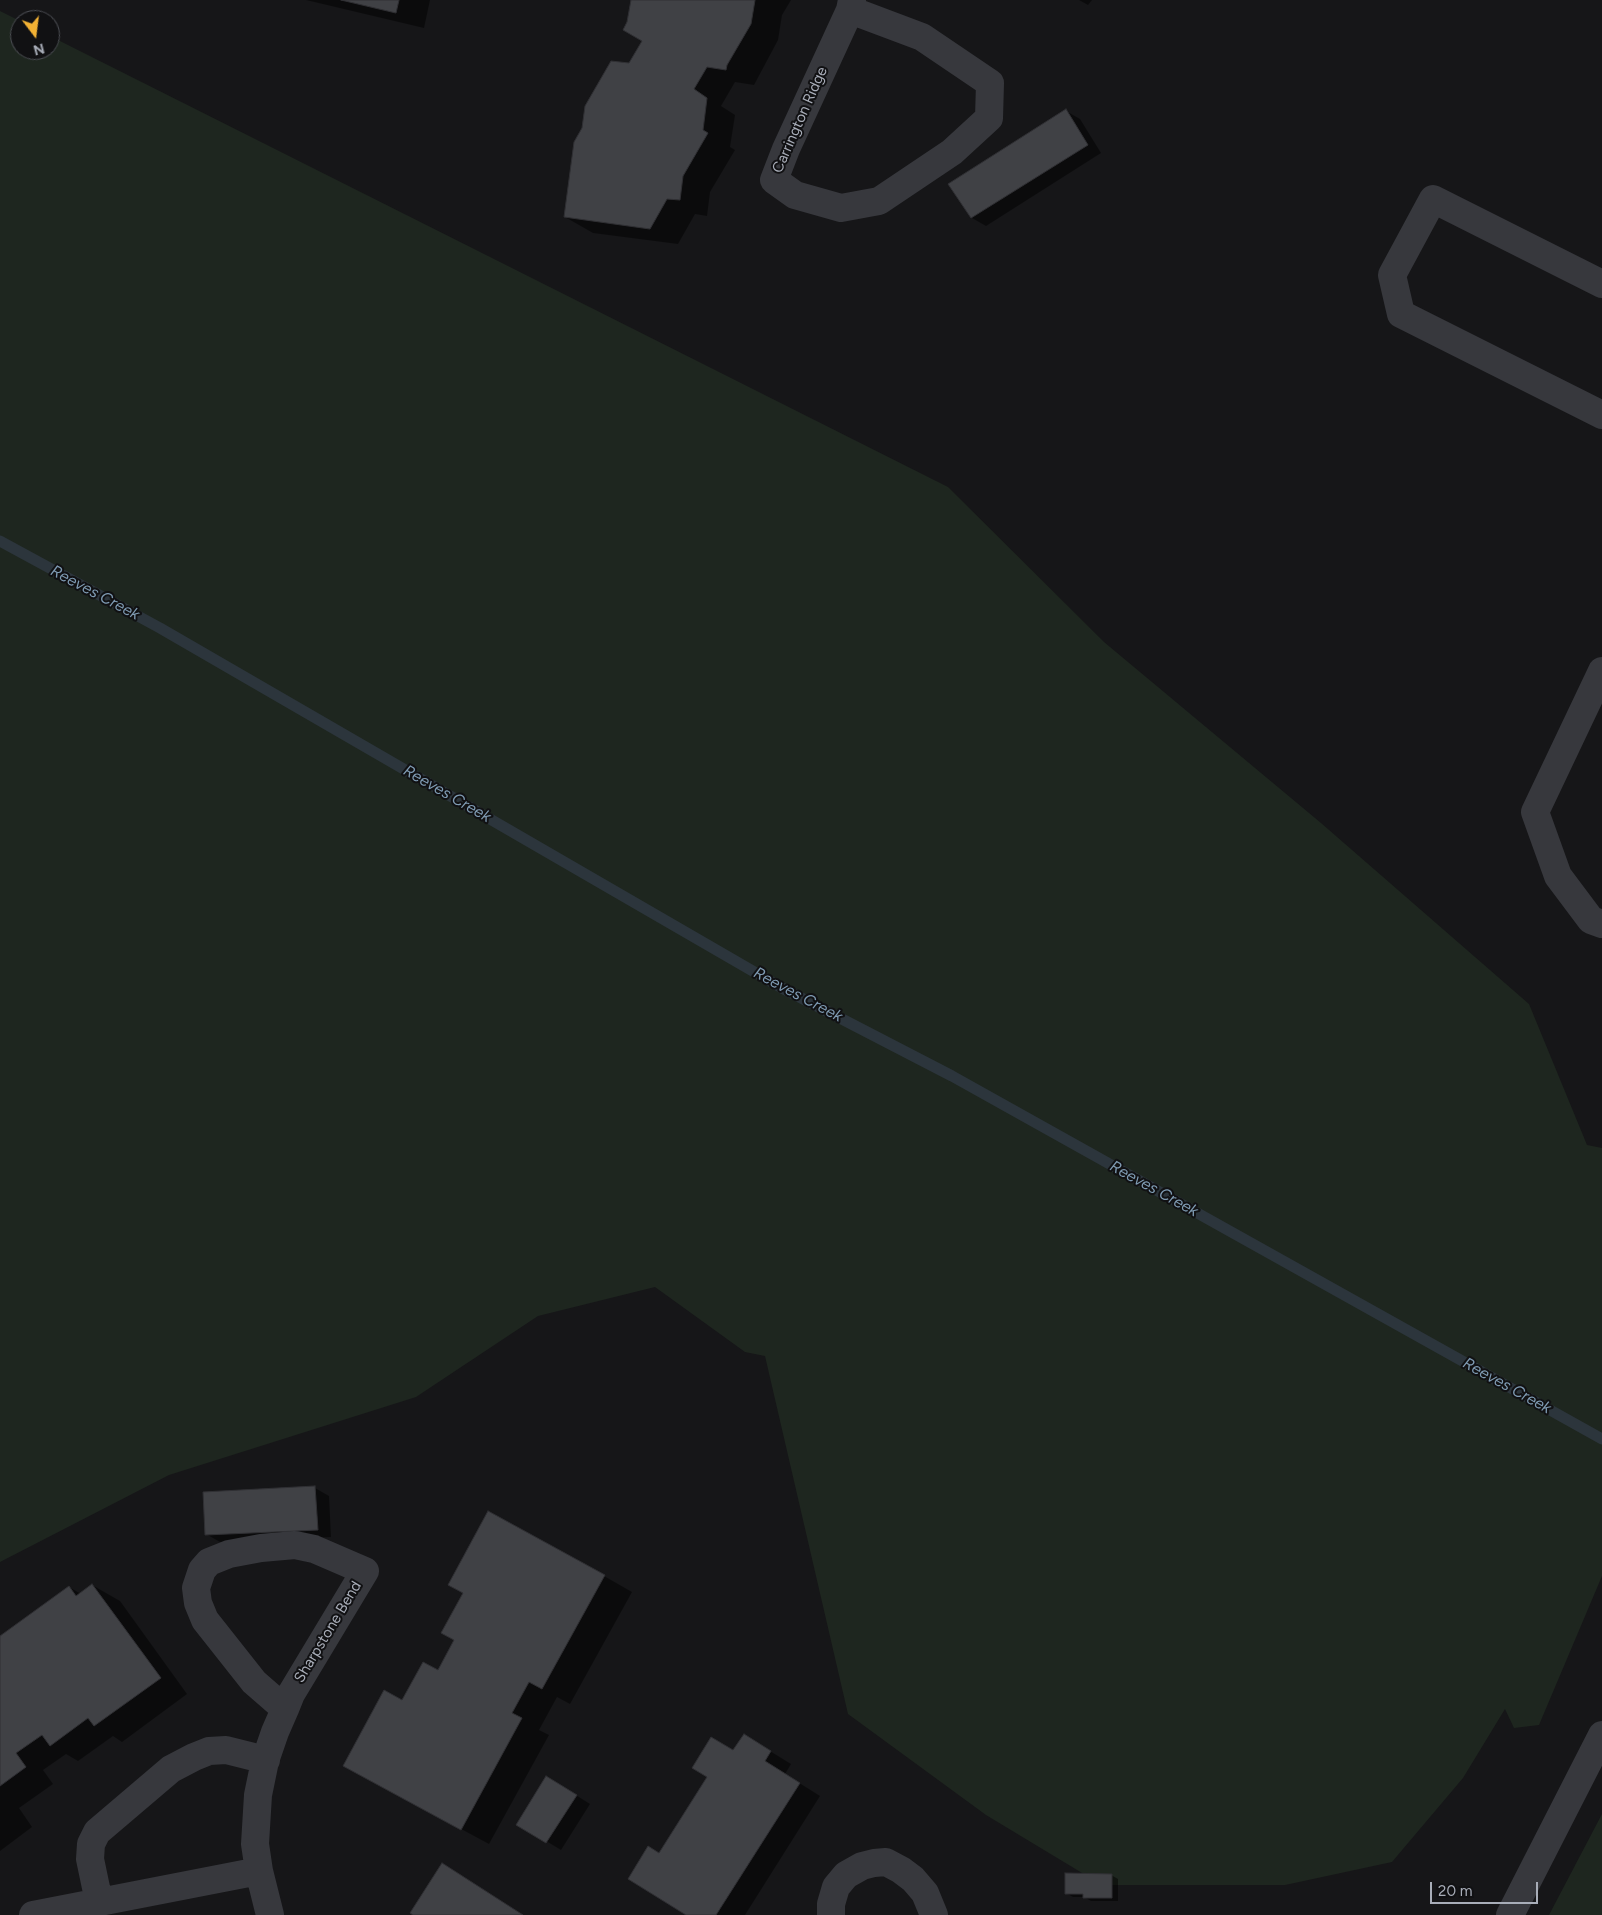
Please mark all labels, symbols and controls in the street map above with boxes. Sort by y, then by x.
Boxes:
north arrow [10,10,60,60]
text: N [31,39,46,59]
street label: Carrington Ridge [769,64,831,176]
water label: Reeves Creek [47,561,143,625]
water label: Reeves Creek [400,761,494,827]
water label: Reeves Creek [750,963,846,1027]
water label: Reeves Creek [1106,1157,1202,1221]
water label: Reeves Creek [1459,1354,1555,1418]
street label: Sharpstone Bend [291,1578,365,1686]
scale bar [1432,1872,1540,1904]
text: 20 m [1438,1882,1472,1900]

